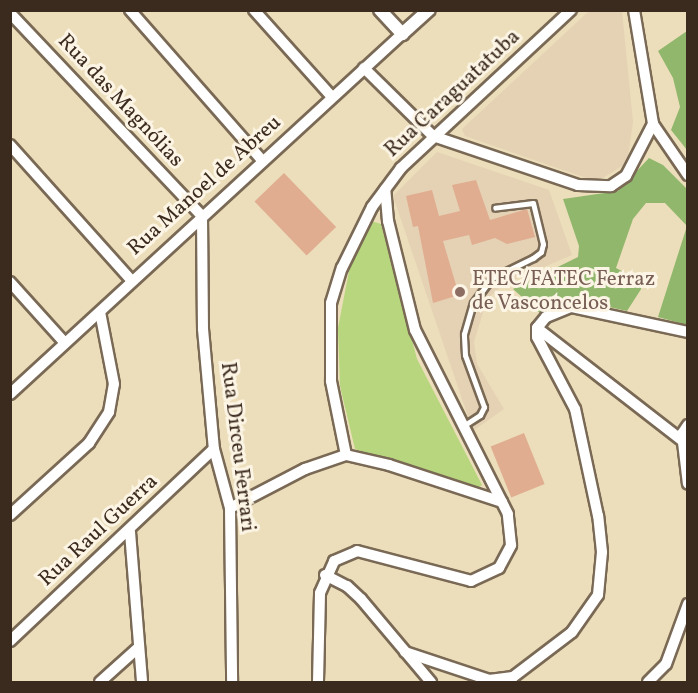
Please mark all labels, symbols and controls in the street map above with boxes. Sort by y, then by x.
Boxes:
street label: Rua Caraguatatuba [380,25,526,163]
street label: Rua das Magnólias [52,29,188,173]
street label: Rua Manoel de Abreu [123,110,287,262]
place label: ETEC/FATEC Ferraz de Vasconcelos [472,267,655,317]
marker: ETEC/FATEC Ferraz de Vasconcelos [453,285,467,299]
street label: Rua Dirceu Ferrari [214,361,260,533]
street label: Rua Raul Guerra [34,470,164,592]

